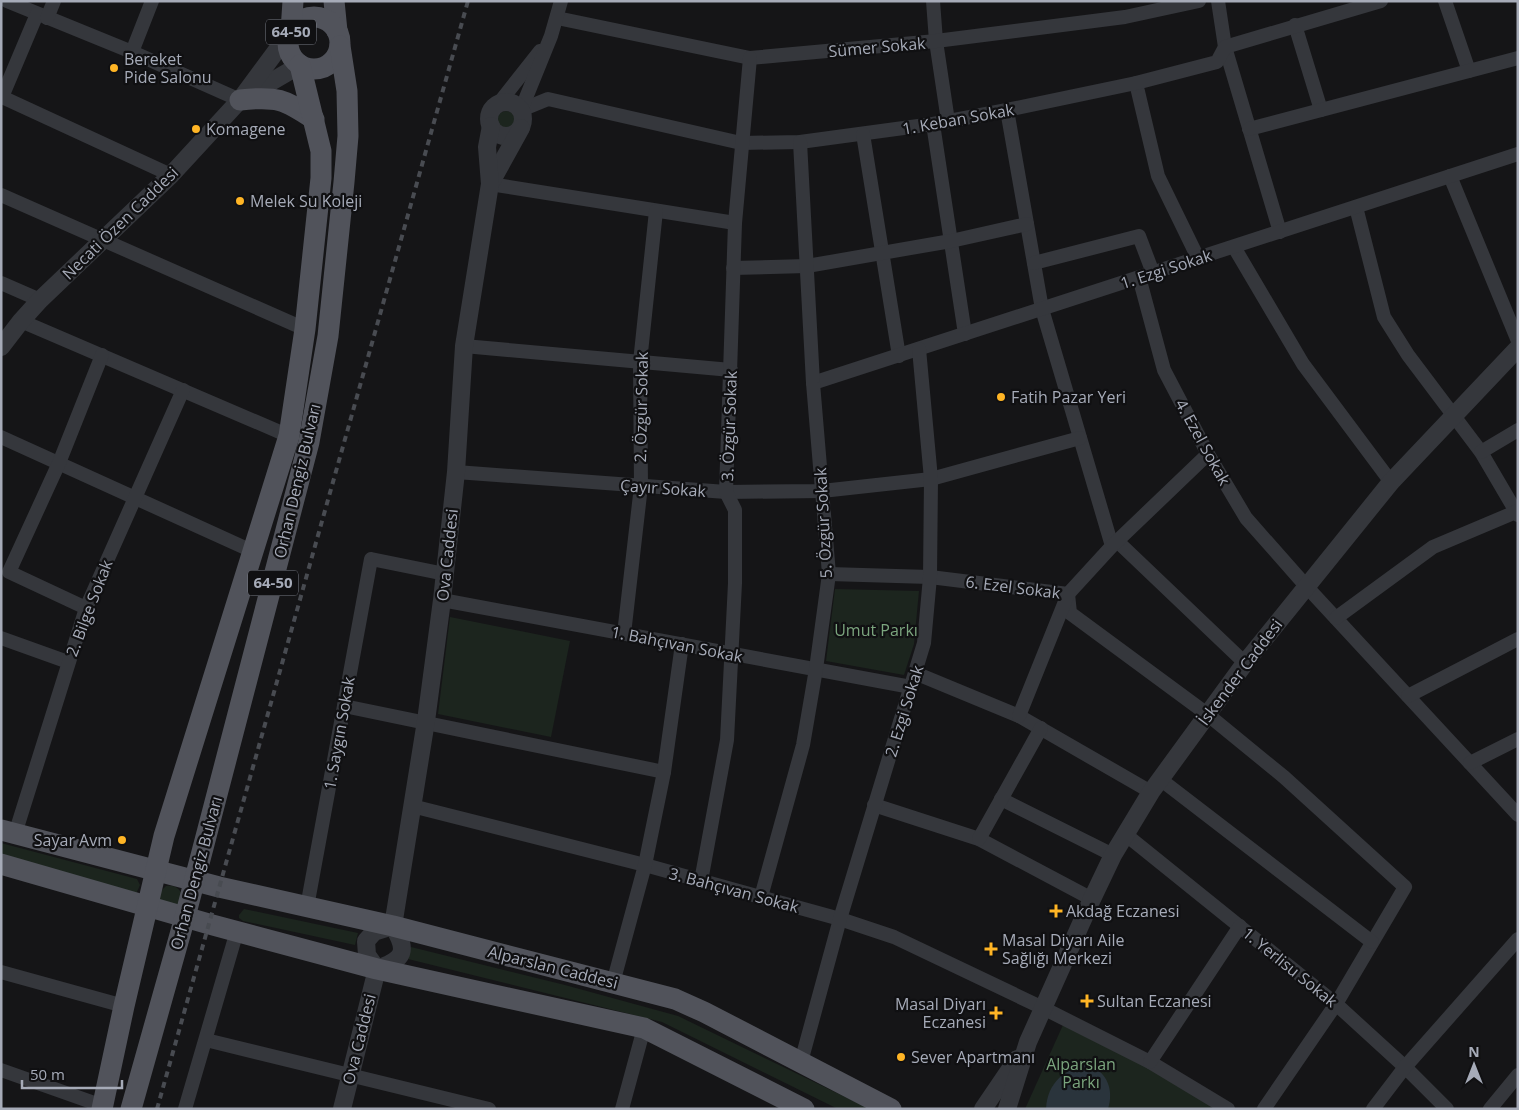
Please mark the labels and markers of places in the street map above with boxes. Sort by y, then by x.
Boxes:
place label: Bereket Pide Salonu [124,48,212,88]
marker: Bereket Pide Salonu [108,62,120,74]
place label: Komagene [206,118,286,140]
marker: Komagene [190,123,202,135]
place label: Melek Su Koleji [250,190,362,212]
marker: Melek Su Koleji [234,195,246,207]
place label: Fatih Pazar Yeri [1011,386,1126,408]
marker: Fatih Pazar Yeri [995,391,1007,403]
place label: Sayar Avm [34,829,112,851]
marker: Sayar Avm [116,834,128,846]
place label: Akdağ Eczanesi [1066,900,1179,922]
marker: Akdağ Eczanesi [1050,905,1062,917]
place label: Masal Diyarı Aile Sağlığı Merkezi [1002,929,1124,969]
marker: Masal Diyarı Aile Sağlığı Merkezi [984,942,998,956]
place label: Sultan Eczanesi [1097,990,1212,1012]
place label: Masal Diyarı Eczanesi [895,993,986,1033]
marker: Sultan Eczanesi [1081,995,1093,1007]
marker: Masal Diyarı Eczanesi [990,1007,1002,1019]
place label: Sever Apartmanı [911,1046,1035,1068]
marker: Sever Apartmanı [895,1051,907,1063]

